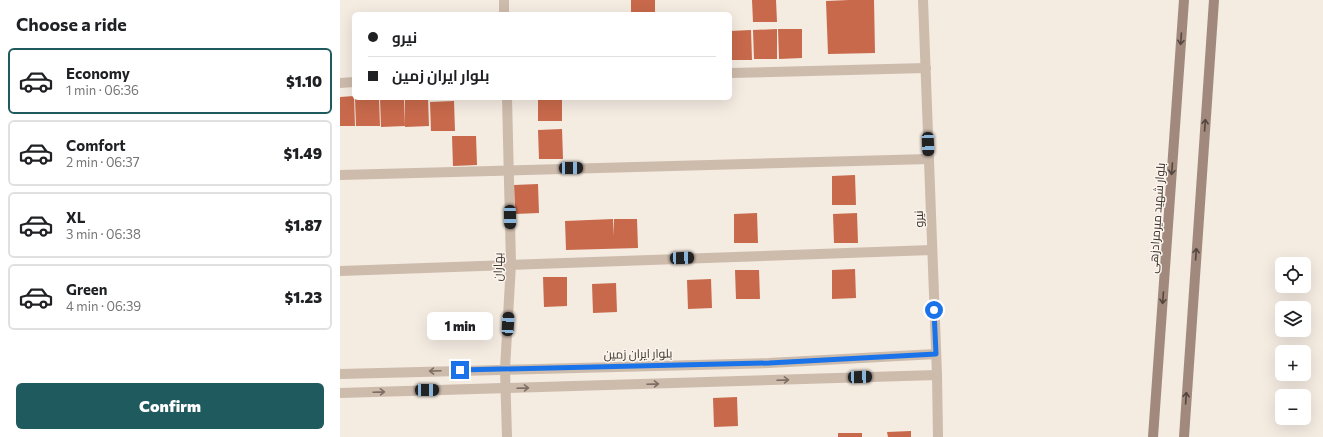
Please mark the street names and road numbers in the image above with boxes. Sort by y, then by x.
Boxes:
street label: بلوار شهید میرمرادزهی [1145,162,1168,274]
street label: نیرو [911,210,926,228]
street label: بهاران [490,252,505,282]
street label: بلوار ایران زمین [603,345,673,362]

